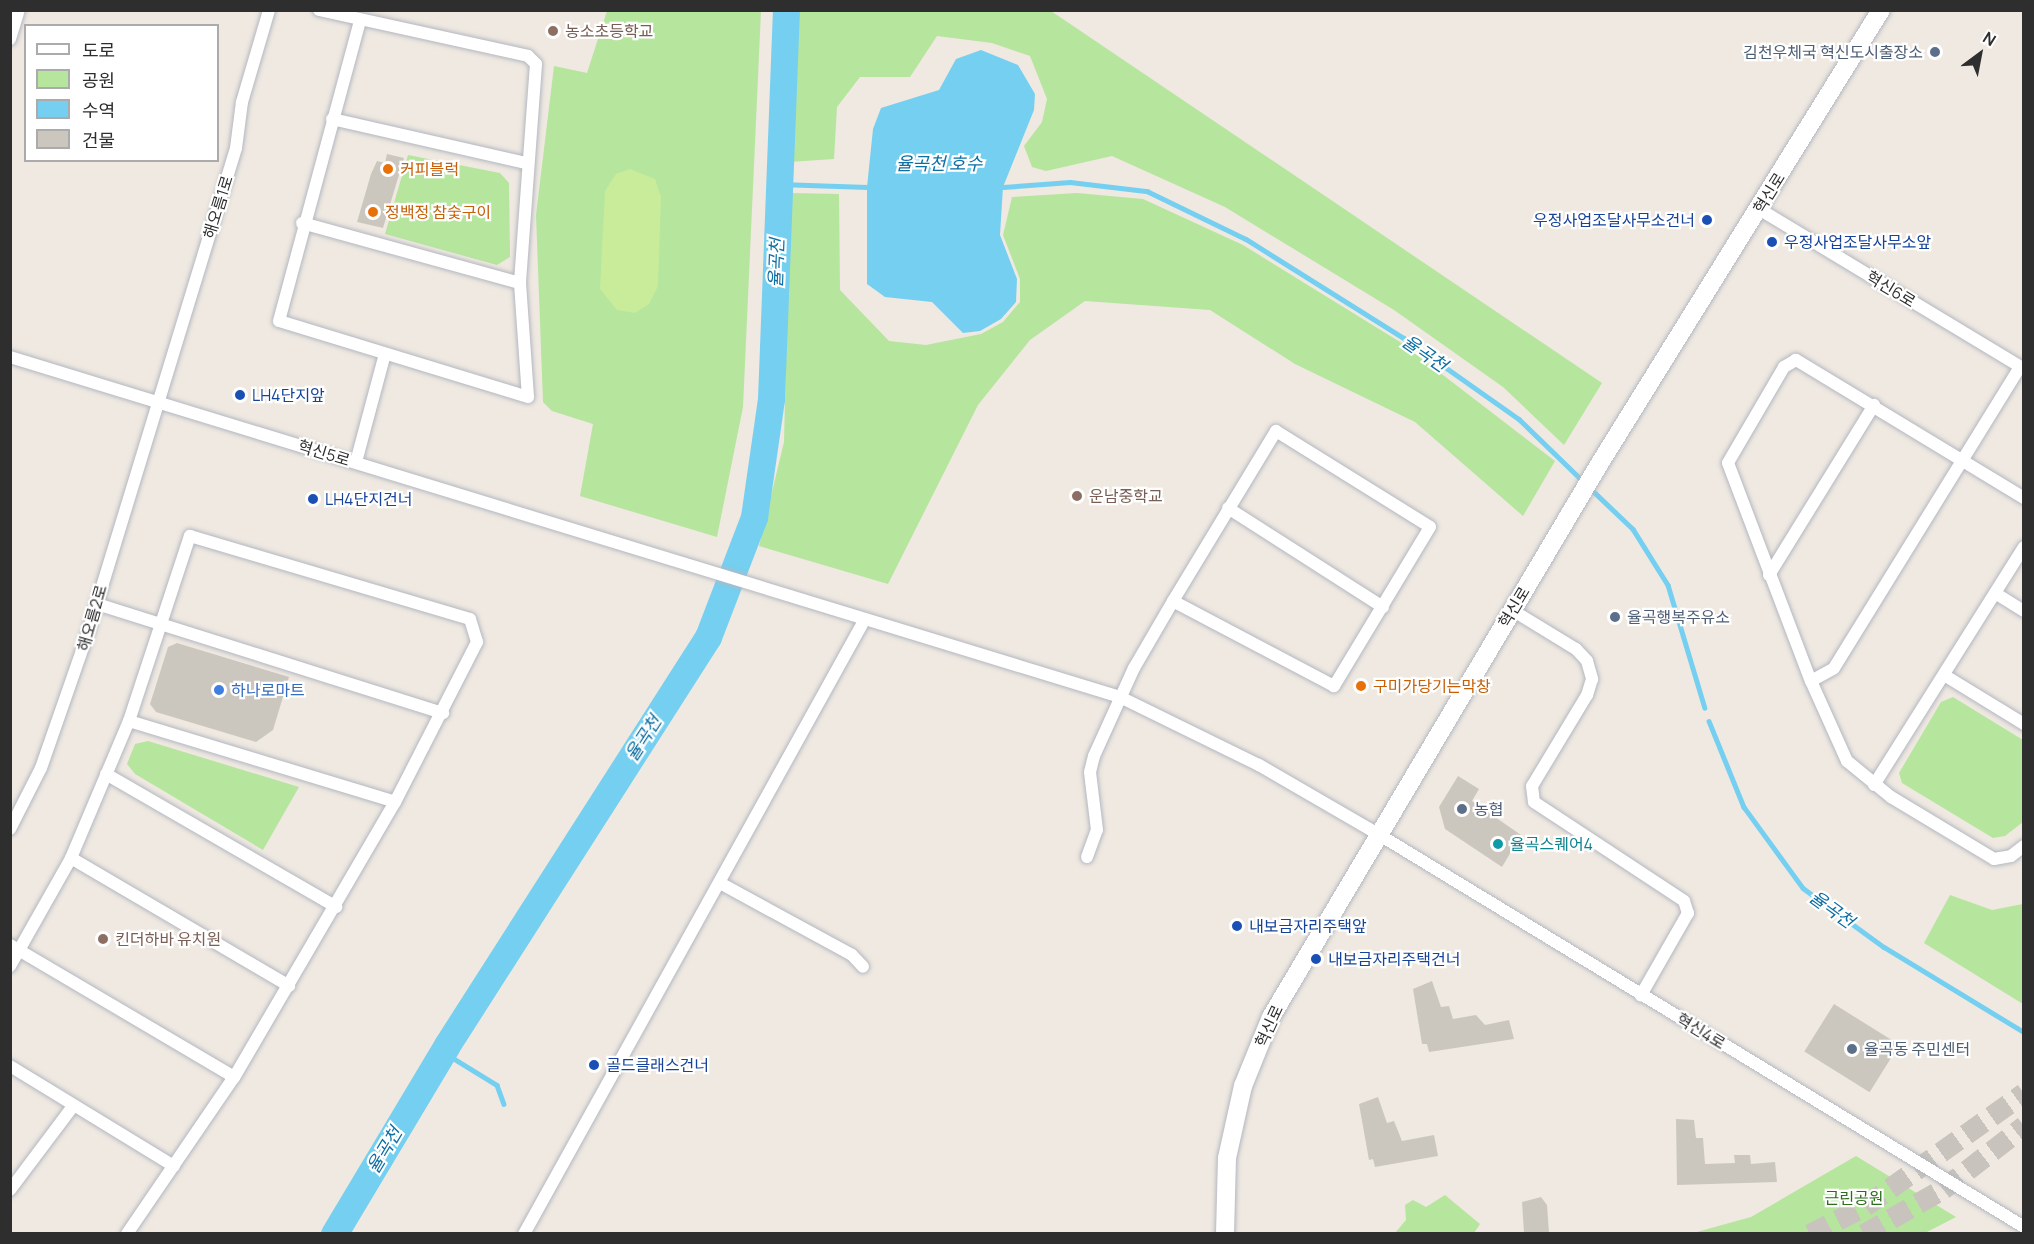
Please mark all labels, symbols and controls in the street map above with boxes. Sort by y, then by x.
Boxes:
place label: 농소초등학교 [565,21,653,41]
legend [24,24,219,162]
marker: 농소초등학교 [546,24,560,38]
north arrow [1950,24,2010,84]
text: N [1979,26,2000,51]
text: 도로 [82,38,115,62]
place label: 김천우체국 혁신도시출장소 [1743,42,1923,62]
marker: 김천우체국 혁신도시출장소 [1928,45,1942,59]
text: 공원 [82,68,115,92]
text: 수역 [82,98,115,122]
text: 건물 [82,128,115,152]
water label: 율곡천 호수 [896,152,982,174]
place label: 커피블럭 [400,159,459,179]
marker: 커피블럭 [381,162,395,176]
street label: 혁신로 [1749,169,1789,217]
street label: 해오름1로 [199,173,237,241]
place label: 정백정 참숯구이 [385,202,491,222]
marker: 정백정 참숯구이 [366,205,380,219]
place label: 우정사업조달사무소건너 [1533,210,1695,230]
marker: 우정사업조달사무소건너 [1700,213,1714,227]
place label: 우정사업조달사무소앞 [1784,232,1931,252]
marker: 우정사업조달사무소앞 [1765,235,1779,249]
water label: 율곡천 [764,238,788,288]
street label: 혁신6로 [1863,267,1919,311]
water label: 율곡천 [1398,330,1452,376]
place label: LH4단지앞 [252,385,325,405]
marker: LH4단지앞 [233,388,247,402]
street label: 혁신5로 [296,436,352,470]
place label: 운남중학교 [1089,486,1163,506]
place label: LH4단지건너 [325,489,412,509]
marker: 운남중학교 [1070,489,1084,503]
marker: LH4단지건너 [306,492,320,506]
street label: 해오름2로 [73,583,111,653]
street label: 혁신로 [1494,583,1534,631]
place label: 율곡행복주유소 [1627,607,1730,627]
marker: 율곡행복주유소 [1608,610,1622,624]
place label: 구미가당기는막창 [1373,676,1491,696]
marker: 구미가당기는막창 [1354,679,1368,693]
place label: 하나로마트 [231,680,305,700]
marker: 하나로마트 [212,683,226,697]
water label: 율곡천 [620,711,666,765]
place label: 농협 [1474,799,1503,819]
marker: 농협 [1455,802,1469,816]
place label: 율곡스퀘어4 [1510,834,1593,854]
marker: 율곡스퀘어4 [1491,837,1505,851]
water label: 율곡천 [1806,886,1858,932]
place label: 내보금자리주택앞 [1249,916,1367,936]
marker: 내보금자리주택앞 [1230,919,1244,933]
place label: 킨더하바 유치원 [115,929,221,949]
marker: 킨더하바 유치원 [96,932,110,946]
place label: 내보금자리주택건너 [1328,949,1460,969]
marker: 내보금자리주택건너 [1309,952,1323,966]
street label: 혁신로 [1251,1002,1287,1050]
street label: 혁신4로 [1673,1009,1729,1053]
place label: 율곡동 주민센터 [1864,1039,1970,1059]
marker: 율곡동 주민센터 [1845,1042,1859,1056]
place label: 골드클래스건너 [606,1055,709,1075]
marker: 골드클래스건너 [587,1058,601,1072]
water label: 율곡천 [362,1123,406,1177]
park label: 근린공원 [1825,1188,1883,1208]

